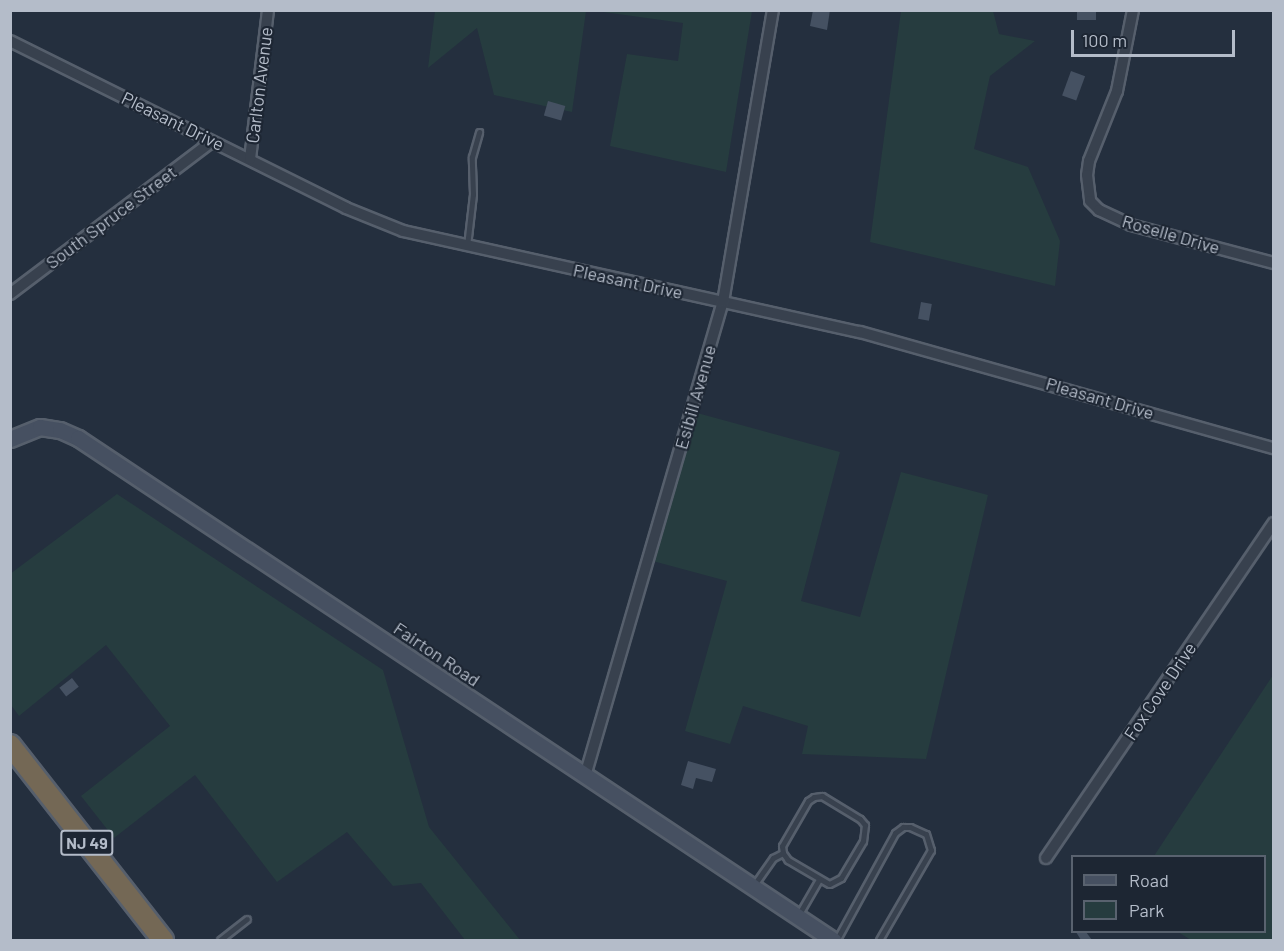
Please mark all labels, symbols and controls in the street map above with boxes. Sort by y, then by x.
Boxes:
scale bar [1074,18,1238,56]
street label: Carlton Avenue [241,25,277,145]
text: 100 m [1082,29,1127,51]
street label: Pleasant Drive [118,87,228,155]
street label: South Spruce Street [41,161,181,273]
street label: Roselle Drive [1120,210,1222,258]
street label: Pleasant Drive [571,259,685,303]
street label: Esibill Avenue [670,342,720,452]
street label: Pleasant Drive [1044,372,1156,424]
street label: Fairton Road [390,617,484,691]
street label: Fox Cove Drive [1119,638,1201,744]
road number: NJ 49 [60,830,114,856]
legend [1071,855,1266,933]
text: Road [1129,869,1169,891]
text: Park [1129,899,1164,921]

